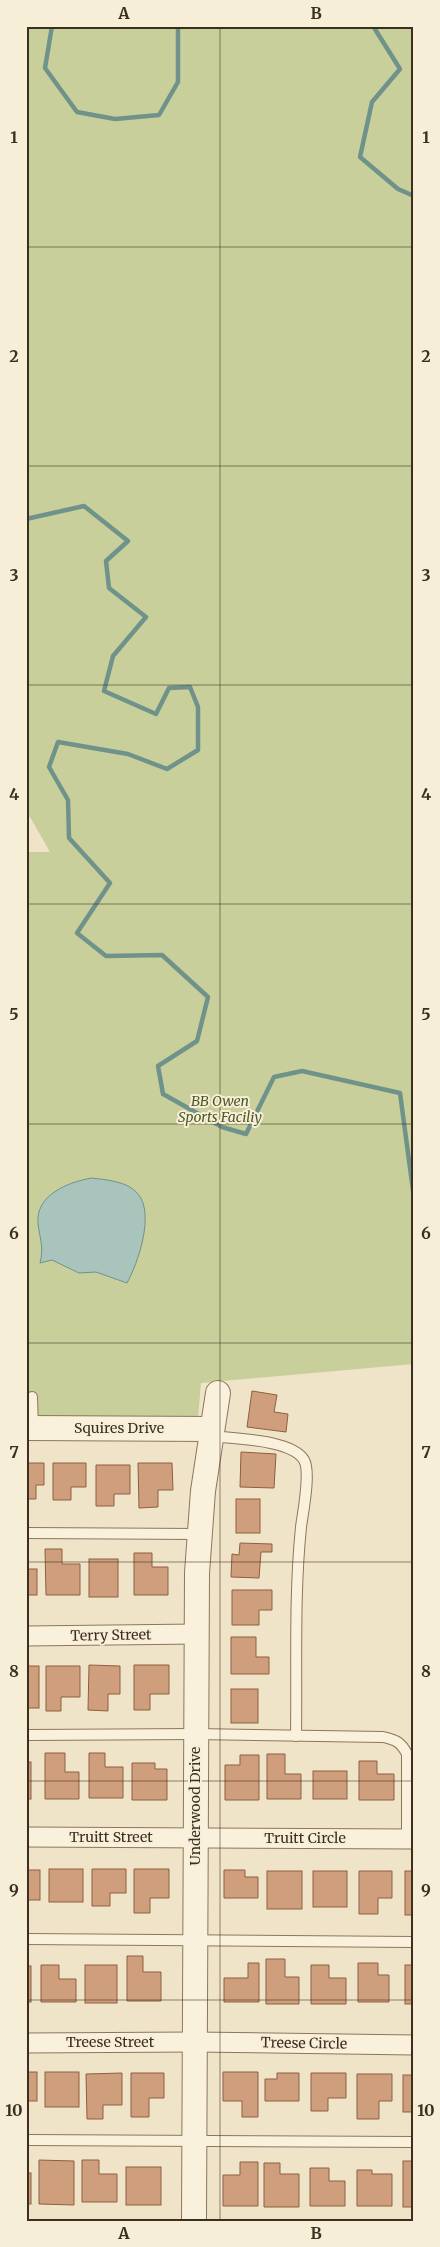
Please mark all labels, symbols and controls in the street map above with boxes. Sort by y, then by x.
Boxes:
text: A [117,3,130,23]
text: B [310,3,322,23]
text: 1 [10,127,18,147]
text: 1 [422,127,430,147]
text: 2 [9,346,19,366]
text: 2 [421,346,431,366]
text: 3 [9,565,19,585]
text: 3 [421,565,431,585]
text: 4 [9,784,19,804]
text: 4 [421,784,431,804]
text: 5 [9,1004,19,1024]
text: 5 [421,1004,431,1024]
park label: BB Owen Sports Faciliy [178,1092,262,1126]
text: 6 [9,1223,19,1243]
text: 6 [421,1223,431,1243]
street label: Squires Drive [74,1419,164,1437]
text: 7 [9,1442,19,1462]
text: 7 [421,1442,431,1462]
street label: Terry Street [70,1625,152,1645]
text: 8 [9,1661,19,1681]
text: 8 [421,1661,431,1681]
street label: Underwood Drive [186,1747,204,1865]
street label: Truitt Street [69,1828,153,1846]
street label: Truitt Circle [264,1829,346,1847]
text: 9 [9,1880,19,1900]
text: 9 [421,1880,431,1900]
street label: Treese Street [66,2033,155,2051]
street label: Treese Circle [261,2033,347,2053]
text: 10 [5,2100,23,2120]
text: 10 [417,2100,435,2120]
text: A [117,2223,130,2243]
text: B [310,2223,322,2243]

